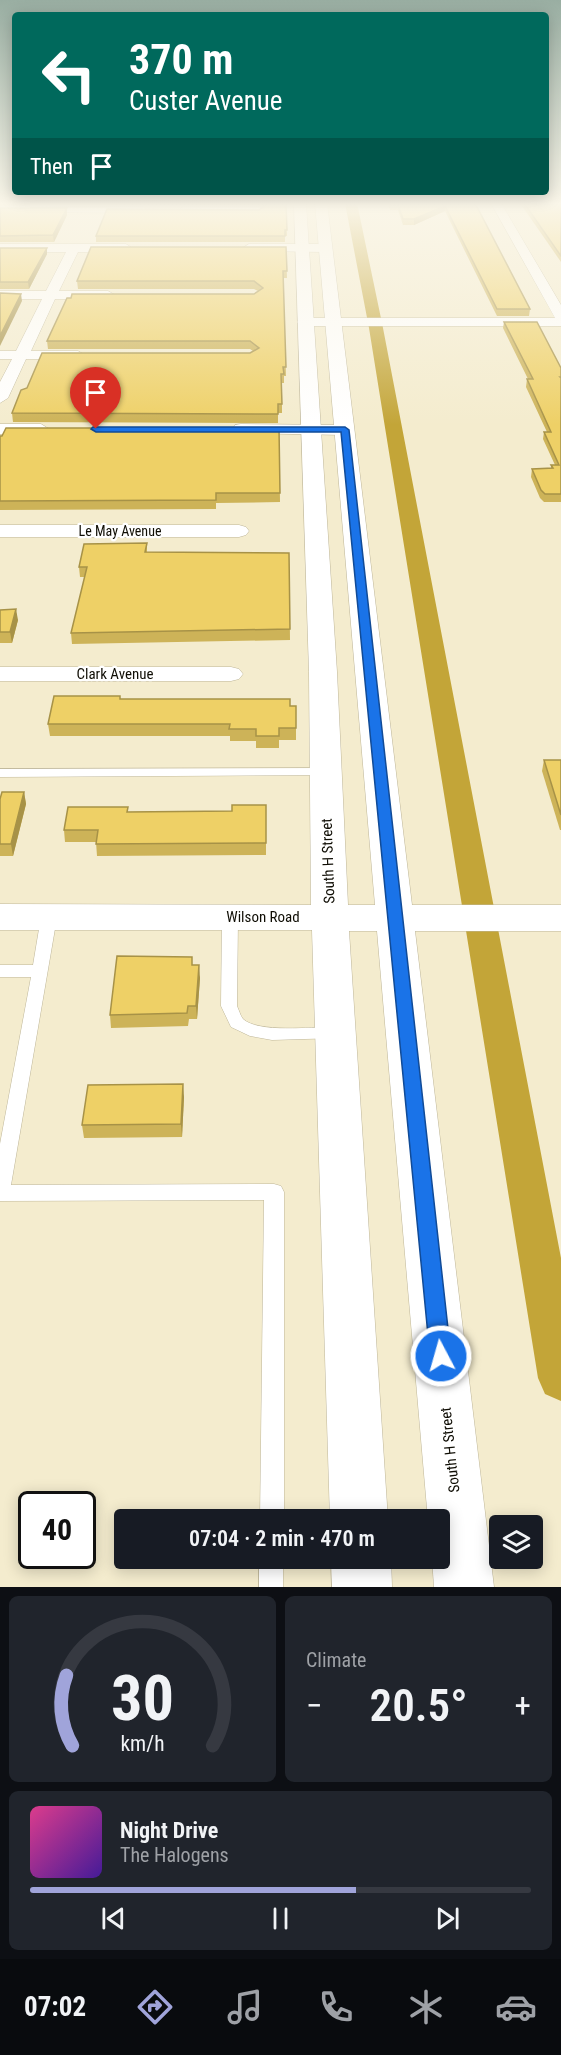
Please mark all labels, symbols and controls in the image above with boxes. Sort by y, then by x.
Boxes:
text: 370 m [129,35,234,84]
icon: left [30,36,108,114]
text: Custer Avenue [129,85,282,117]
icon: arrive [85,150,118,183]
text: Then [30,154,73,179]
pin [70,367,121,429]
icon: arrive [79,376,112,409]
street label: Le May Avenue [79,523,162,539]
street label: Clark Avenue [76,665,154,683]
street label: South H Street [318,818,338,904]
street label: Wilson Road [226,908,300,926]
position arrow [409,1324,473,1388]
street label: South H Street [437,1407,463,1493]
speed limit sign: 40 [18,1491,96,1569]
map controls [489,1515,543,1569]
button: layers [489,1515,543,1569]
text: 07:04 · 2 min · 470 m [189,1526,375,1551]
text: Climate [306,1648,366,1672]
text: 30 [111,1662,174,1735]
text: 20.5° [370,1679,468,1732]
text: − [306,1686,323,1725]
text: + [515,1686,531,1725]
text: km/h [120,1731,165,1756]
text: Night Drive [120,1818,218,1843]
text: The Halogens [120,1843,229,1867]
icon: previous [97,1902,130,1935]
icon: pause [264,1902,297,1935]
icon: next [431,1902,464,1935]
icon: directions [134,1986,176,2028]
icon: music [224,1986,266,2028]
icon: phone [315,1986,357,2028]
icon: climate [405,1986,447,2028]
icon: car [495,1986,537,2028]
text: 07:02 [24,1991,86,2023]

